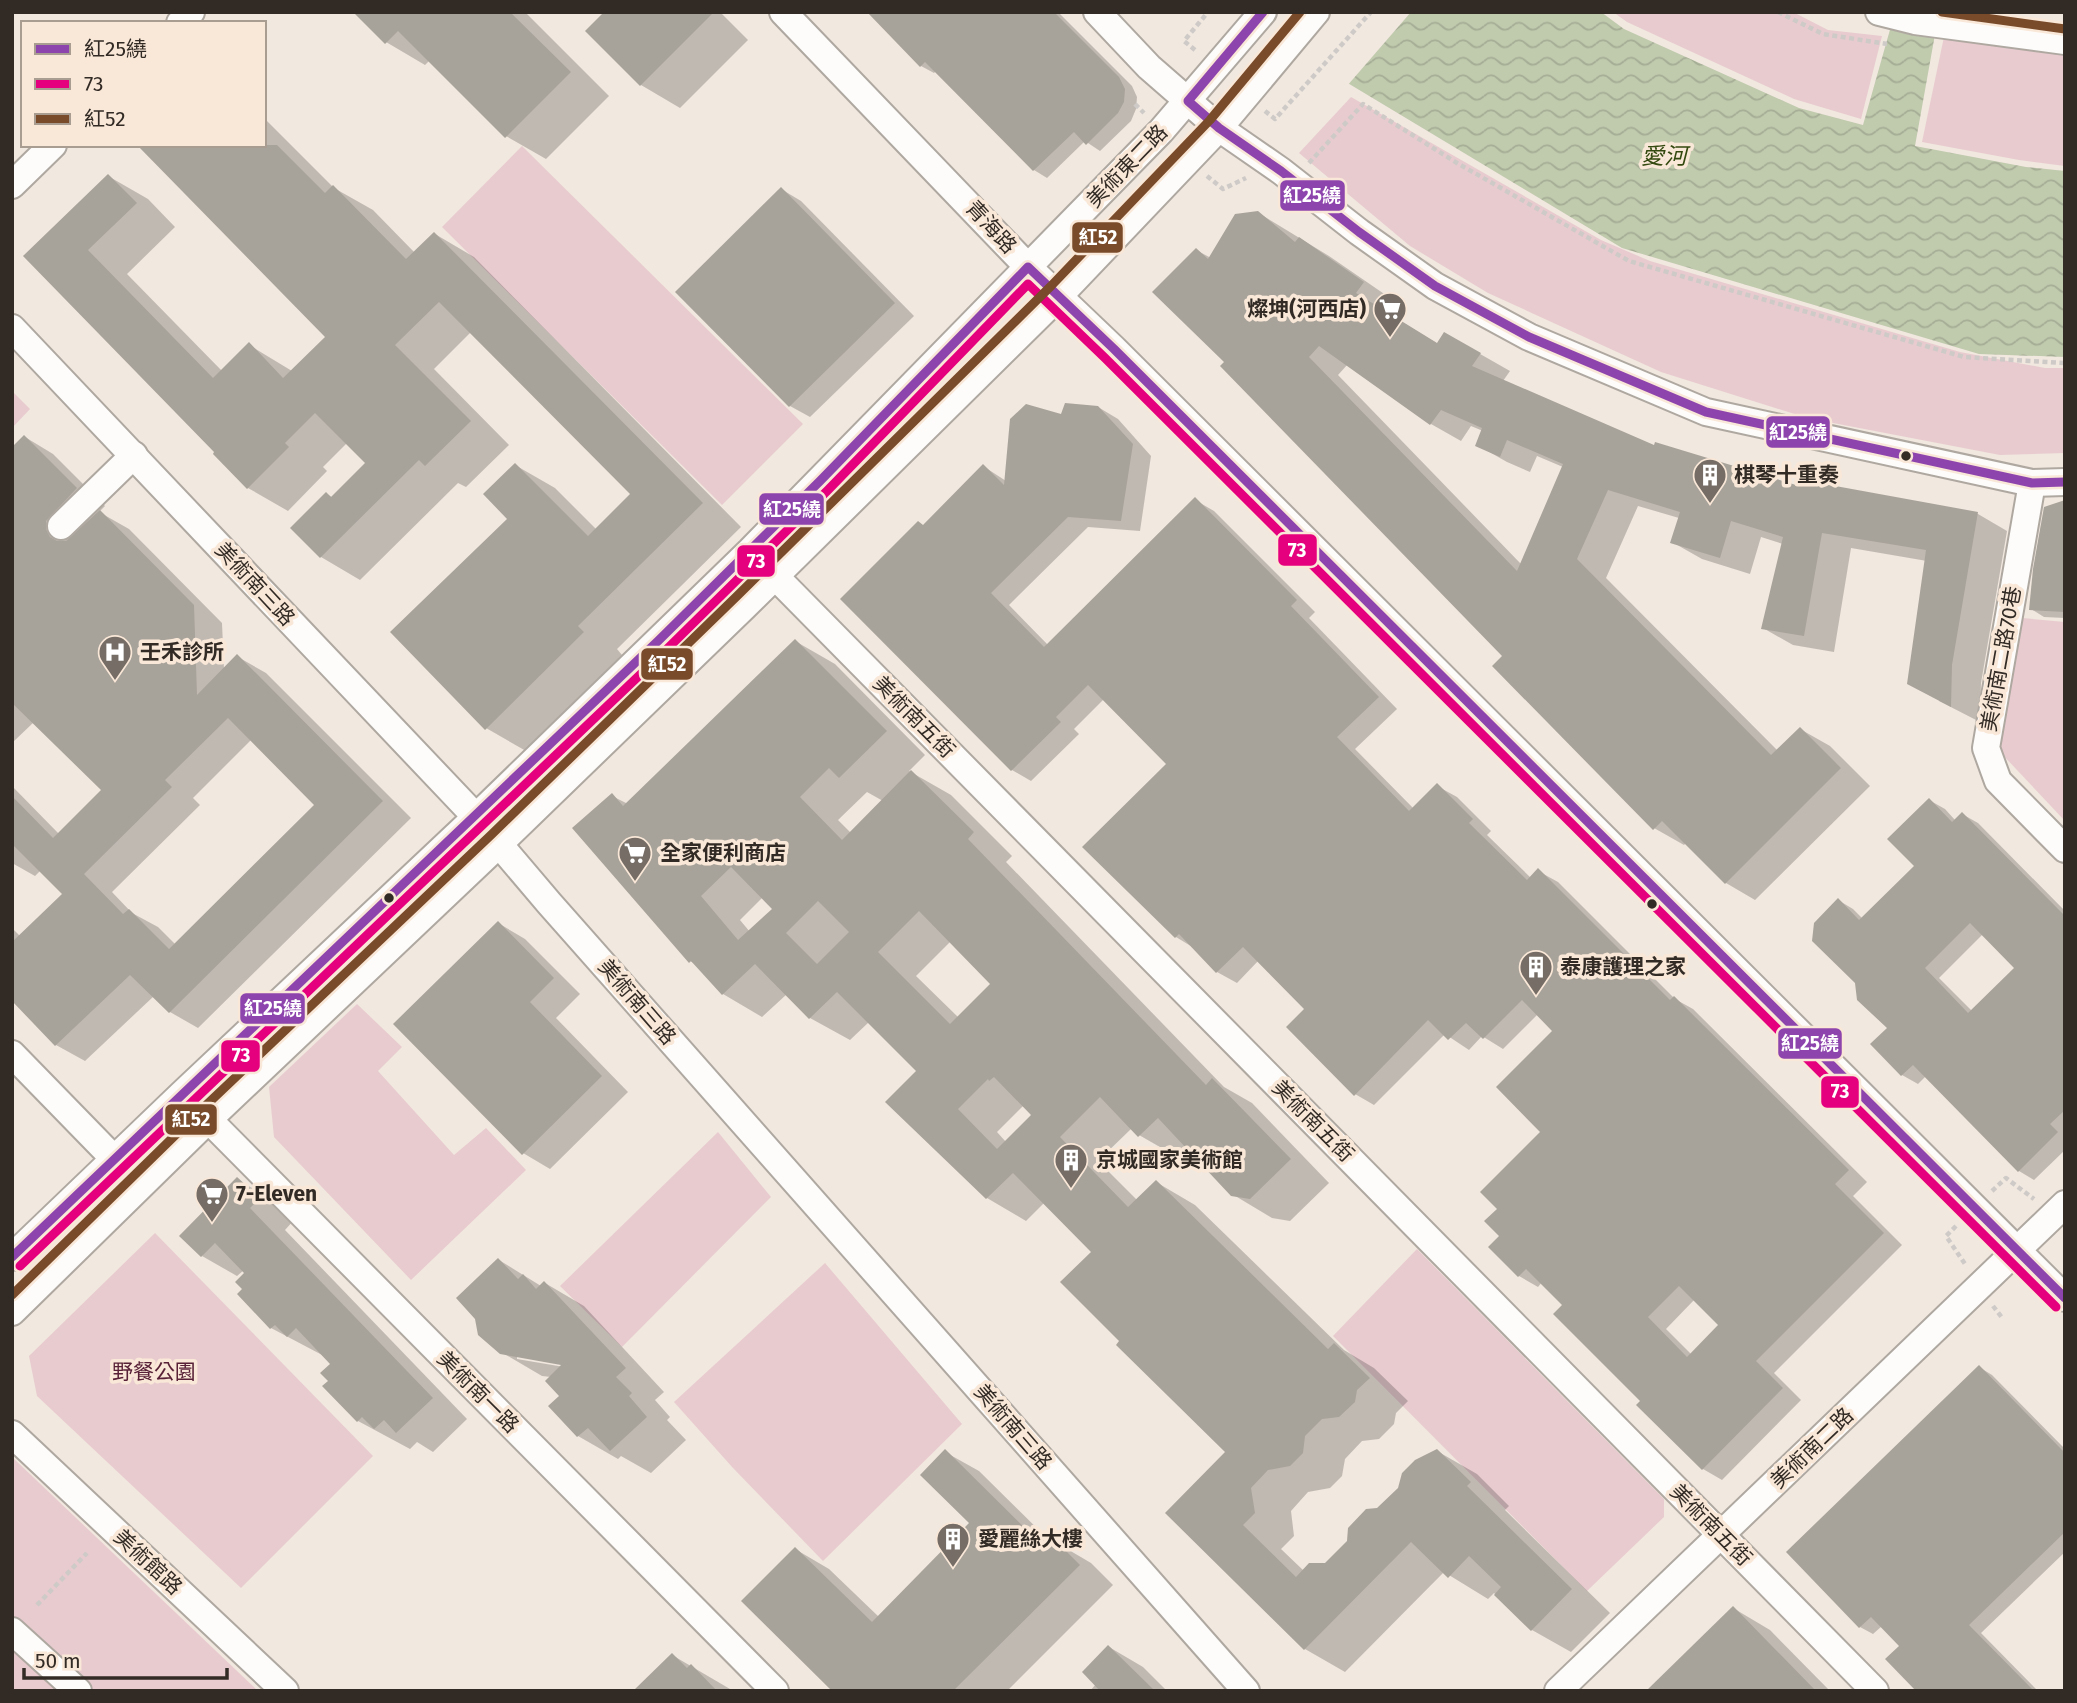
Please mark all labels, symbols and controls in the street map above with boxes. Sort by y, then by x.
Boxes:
legend [21,21,266,147]
text: 紅25繞 [84,36,147,62]
text: 73 [84,71,104,97]
text: 紅52 [84,106,126,132]
street label: 美術東二路 [1081,119,1173,213]
water label: 愛河 [1641,142,1691,170]
line badge: 紅25繞 [1279,179,1346,212]
text: 紅25繞 [1283,184,1341,207]
street label: 青海路 [960,195,1022,259]
line badge: 紅52 [1071,221,1124,254]
text: 紅52 [1079,226,1118,249]
supermarket icon: 燦坤(河西店) [1371,290,1409,339]
place label: 燦坤(河西店) [1247,296,1366,322]
line badge: 紅25繞 [1765,415,1831,449]
text: 紅25繞 [1769,421,1827,444]
unlabelled marker [1899,449,1913,463]
building icon: 棋琴十重奏 [1691,456,1729,505]
place label: 棋琴十重奏 [1734,462,1839,488]
line badge: 紅25繞 [758,492,825,526]
text: 紅25繞 [763,498,821,521]
line badge: 73 [1277,533,1318,567]
street label: 美術南三路 [210,537,300,631]
text: 73 [1288,539,1306,562]
line badge: 73 [736,544,776,578]
text: 73 [747,550,765,573]
street label: 美術南二路70巷 [1975,584,2027,734]
hospital icon: 壬禾診所 [96,633,134,682]
place label: 壬禾診所 [140,639,224,665]
line badge: 紅52 [640,647,694,681]
text: 紅52 [648,653,687,676]
street label: 美術南五街 [868,671,960,763]
supermarket icon: 全家便利商店 [616,834,654,883]
place label: 全家便利商店 [660,840,786,866]
unlabelled marker [382,891,396,905]
unlabelled marker [1645,897,1659,911]
building icon: 泰康護理之家 [1517,948,1555,997]
street label: 美術南三路 [593,954,681,1050]
place label: 泰康護理之家 [1560,954,1686,980]
line badge: 紅25繞 [239,992,306,1025]
text: 紅25繞 [244,997,302,1020]
line badge: 紅25繞 [1777,1027,1843,1060]
text: 紅25繞 [1781,1032,1839,1055]
line badge: 73 [220,1039,261,1073]
text: 73 [232,1044,250,1067]
street label: 美術南五街 [1267,1075,1359,1167]
line badge: 73 [1820,1075,1860,1109]
text: 73 [1831,1080,1849,1103]
line badge: 紅52 [164,1103,218,1136]
text: 紅52 [172,1108,211,1131]
building icon: 京城國家美術館 [1052,1141,1090,1190]
place label: 京城國家美術館 [1096,1147,1243,1173]
supermarket icon: 7-Eleven [193,1175,231,1224]
place label: 7-Eleven [236,1181,317,1207]
street label: 美術南一路 [432,1346,524,1438]
park label: 野餐公園 [112,1359,196,1385]
street label: 美術南三路 [969,1379,1057,1475]
street label: 美術南二路 [1765,1402,1859,1494]
street label: 美術南五街 [1665,1479,1757,1571]
building icon: 愛麗絲大樓 [934,1520,972,1569]
street label: 美術館路 [108,1524,188,1600]
place label: 愛麗絲大樓 [978,1526,1083,1552]
scale bar [24,1636,228,1680]
text: 50 m [35,1648,81,1674]

